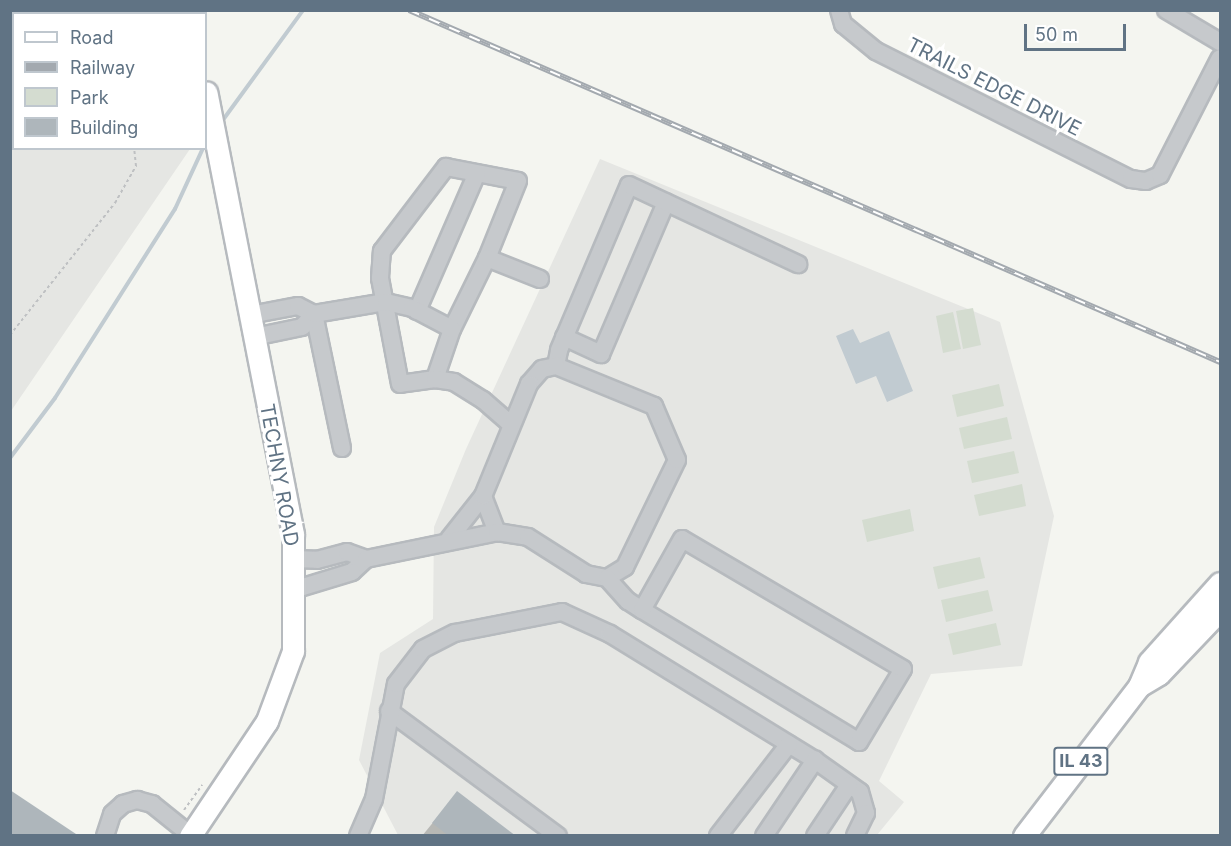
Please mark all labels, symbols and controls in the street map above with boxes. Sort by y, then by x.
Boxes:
legend [12,12,207,150]
scale bar [1027,12,1129,50]
text: 50 m [1035,24,1078,45]
text: Road [70,27,113,48]
street label: TRAILS EDGE DRIVE [903,33,1085,141]
text: Railway [70,57,135,78]
text: Park [70,87,109,108]
text: Building [70,117,138,138]
street label: TECHNY ROAD [255,402,303,548]
road number: IL 43 [1052,746,1110,776]

